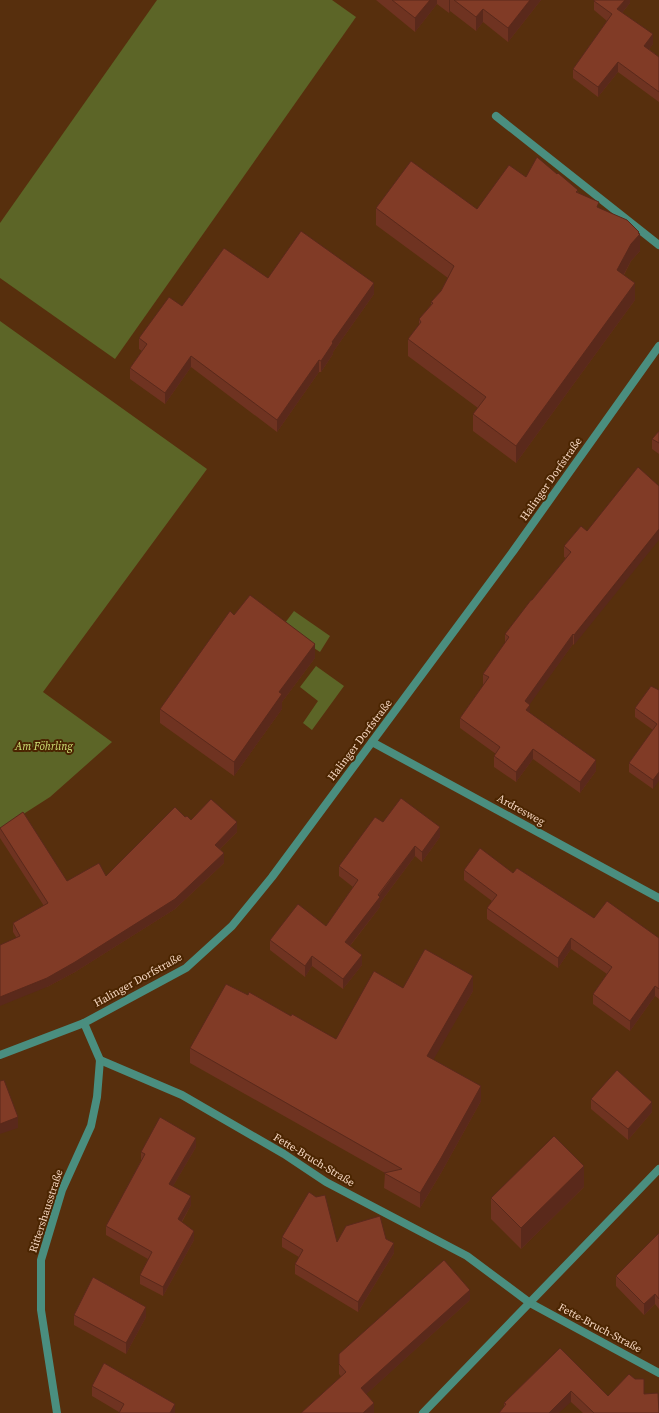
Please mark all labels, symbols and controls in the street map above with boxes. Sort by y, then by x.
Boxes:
street label: Halinger Dorfstraße [517,434,586,524]
street label: Halinger Dorfstraße [324,696,396,784]
park label: Am Föhrling [14,739,74,754]
street label: Ardresweg [494,791,548,829]
street label: Halinger Dorfstraße [91,949,185,1010]
street label: Fette-Bruch-Straße [271,1130,358,1190]
street label: Rittershausstraße [25,1167,67,1254]
street label: Fette-Bruch-Straße [556,1300,645,1357]

